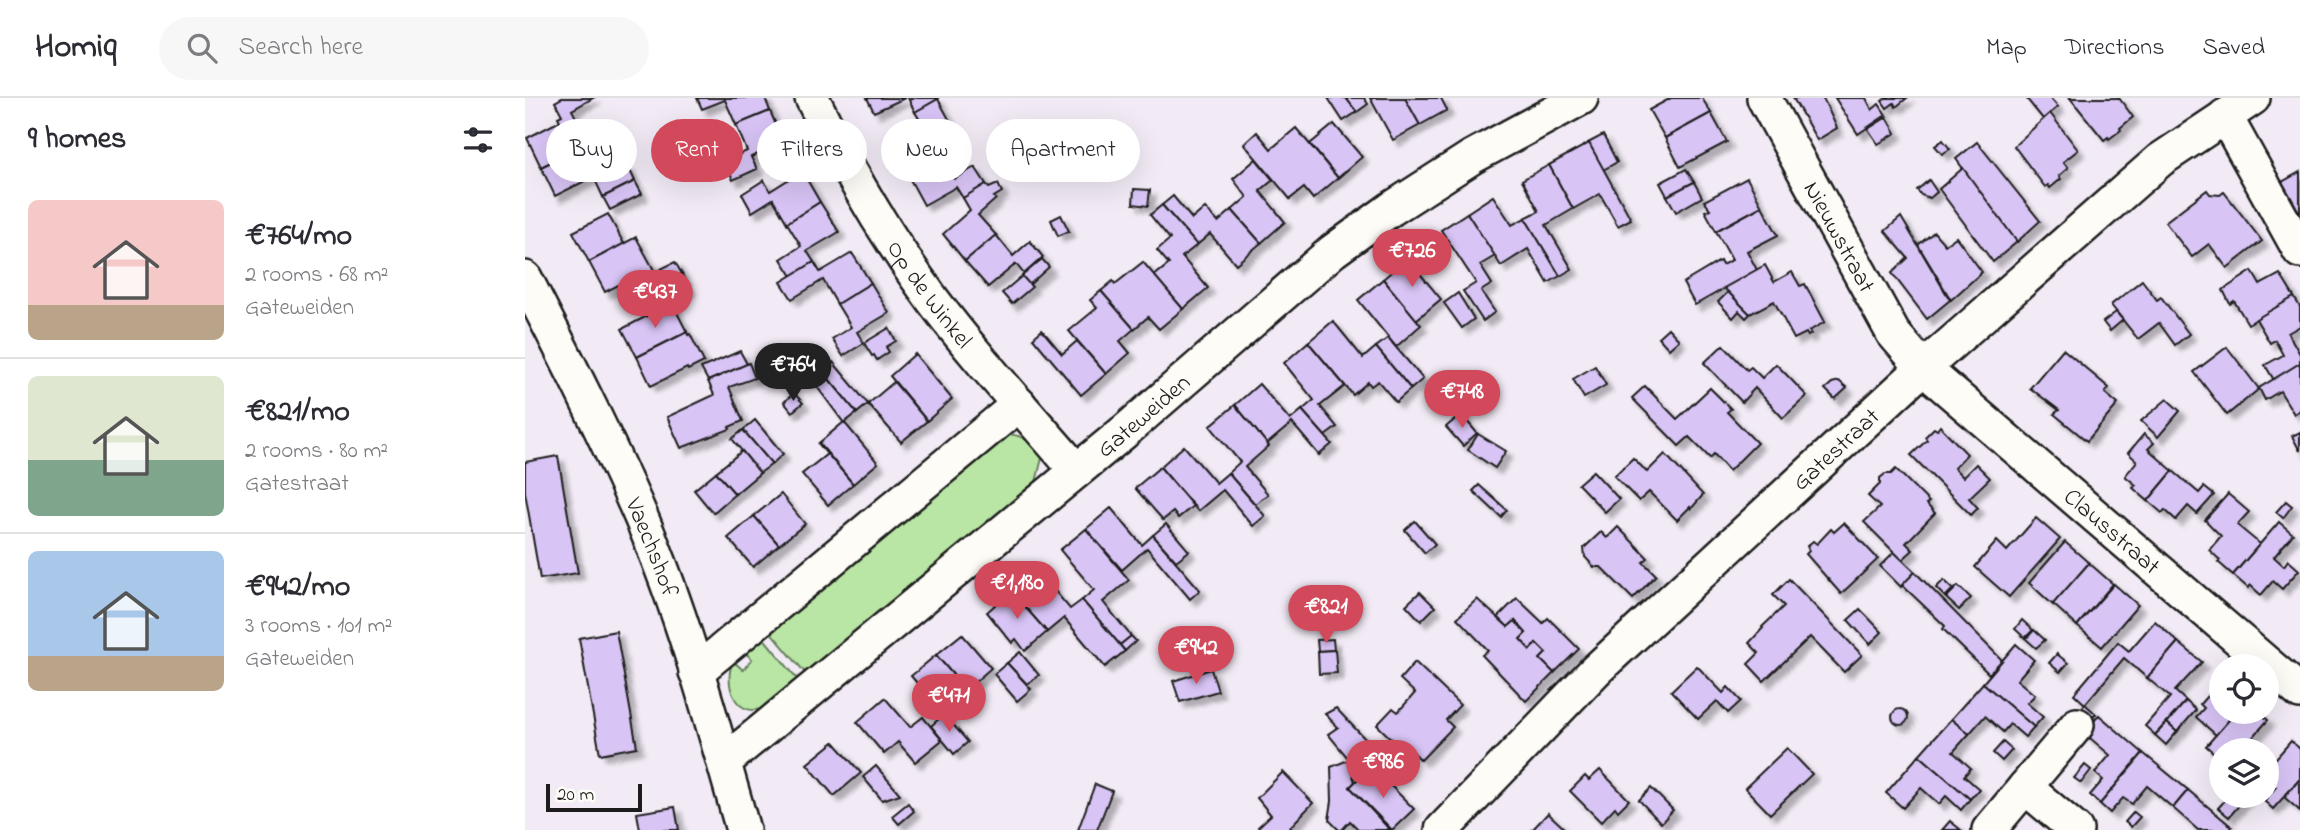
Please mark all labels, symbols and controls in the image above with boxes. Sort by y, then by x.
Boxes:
search box [159,17,649,80]
text: Homiq [35,24,117,72]
icon: search [183,29,221,67]
text: Search here [239,29,363,67]
text: Map [1986,31,2027,66]
text: Directions [2065,31,2164,66]
text: Saved [2202,31,2265,66]
text: 9 homes [28,118,126,162]
chip: Buy [546,119,637,182]
chip: Rent [651,119,743,182]
chip: Filters [757,119,867,182]
chip: New [881,119,972,182]
chip: Apartment [986,119,1140,182]
icon: filters [459,121,497,159]
street label: Nieuwstraat [1793,176,1883,300]
text: €764/mo [245,215,352,259]
icon: home [84,228,168,312]
pin: €726 [1371,230,1453,289]
street label: Op de Winkel [876,234,979,357]
text: €726 [1388,235,1436,268]
text: 2 rooms · 68 m² [245,259,388,292]
pin: €437 [614,271,696,330]
text: €437 [633,276,677,309]
text: Gateweiden [245,292,354,325]
pin: €764 [752,344,834,403]
text: €764 [770,349,816,382]
street label: Gateweiden [1090,367,1199,467]
pin: €748 [1421,370,1503,430]
text: €748 [1440,376,1484,409]
text: €821/mo [245,391,350,435]
street label: Gatestraat [1785,401,1889,500]
icon: home [84,404,168,488]
text: 2 rooms · 80 m² [245,435,388,468]
text: Gatestraat [245,468,349,501]
street label: Clausstraat [2055,481,2167,584]
street label: Vaechshof [614,492,686,603]
pin: €1,180 [960,561,1074,621]
text: €942/mo [245,566,350,610]
text: €1,180 [990,567,1044,600]
icon: home [84,579,168,663]
pin: €821 [1285,586,1367,645]
text: €821 [1304,591,1348,624]
text: 3 rooms · 101 m² [245,610,392,643]
pin: €942 [1155,626,1237,686]
text: €942 [1174,632,1218,665]
text: Gateweiden [245,643,354,676]
map controls [2209,654,2279,808]
button: locate [2209,654,2279,724]
pin: €471 [908,674,990,734]
text: €471 [928,680,970,713]
button: layers [2209,738,2279,808]
pin: €986 [1342,740,1424,800]
text: €986 [1362,746,1404,779]
scale bar [546,781,642,813]
text: 20 m [557,782,594,809]

